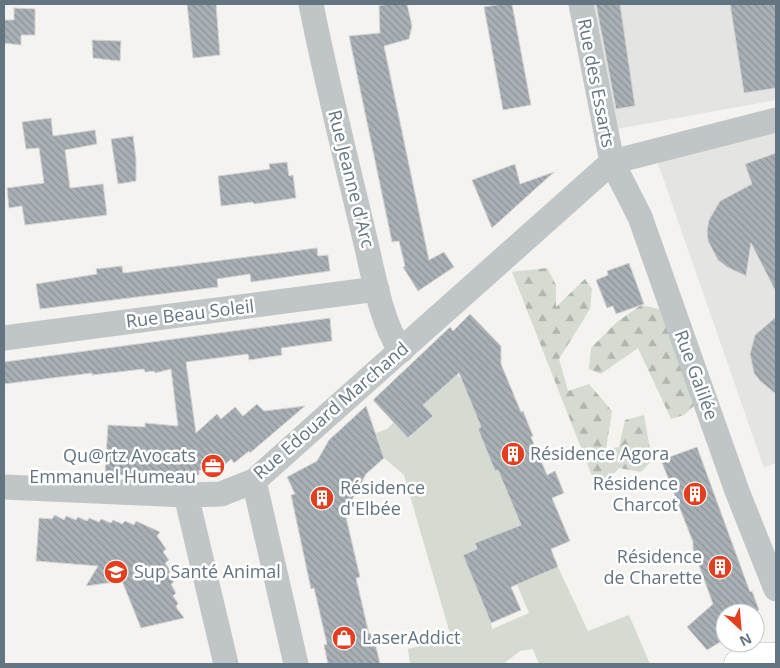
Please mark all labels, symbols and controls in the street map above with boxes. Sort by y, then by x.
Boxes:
street label: Rue des Essarts [573,16,621,149]
street label: Rue Jeanne d'Arc [323,107,381,250]
street label: Rue Beau Soleil [124,293,255,333]
street label: Rue Galilée [670,326,724,423]
street label: Rue Edouard Marchand [248,336,413,484]
building icon: Résidence Agora [500,441,526,467]
place label: Résidence Agora [530,441,669,465]
place label: Qu@rtz Avocats Emmanuel Humeau [29,443,196,488]
office icon: Qu@rtz Avocats Emmanuel Humeau [200,453,226,479]
place label: Résidence Charcot [593,471,678,516]
place label: Résidence d'Elbée [340,475,425,520]
building icon: Résidence Charcot [682,481,708,507]
building icon: Résidence d'Elbée [309,485,335,511]
place label: Résidence de Charette [603,544,702,589]
building icon: Résidence de Charette [707,554,733,580]
school or university icon: Sup Santé Animal [103,559,129,585]
place label: Sup Santé Animal [134,559,281,583]
north arrow [715,603,765,653]
shop icon: LaserAddict [331,625,357,651]
place label: LaserAddict [362,625,460,649]
text: N [737,629,755,651]

